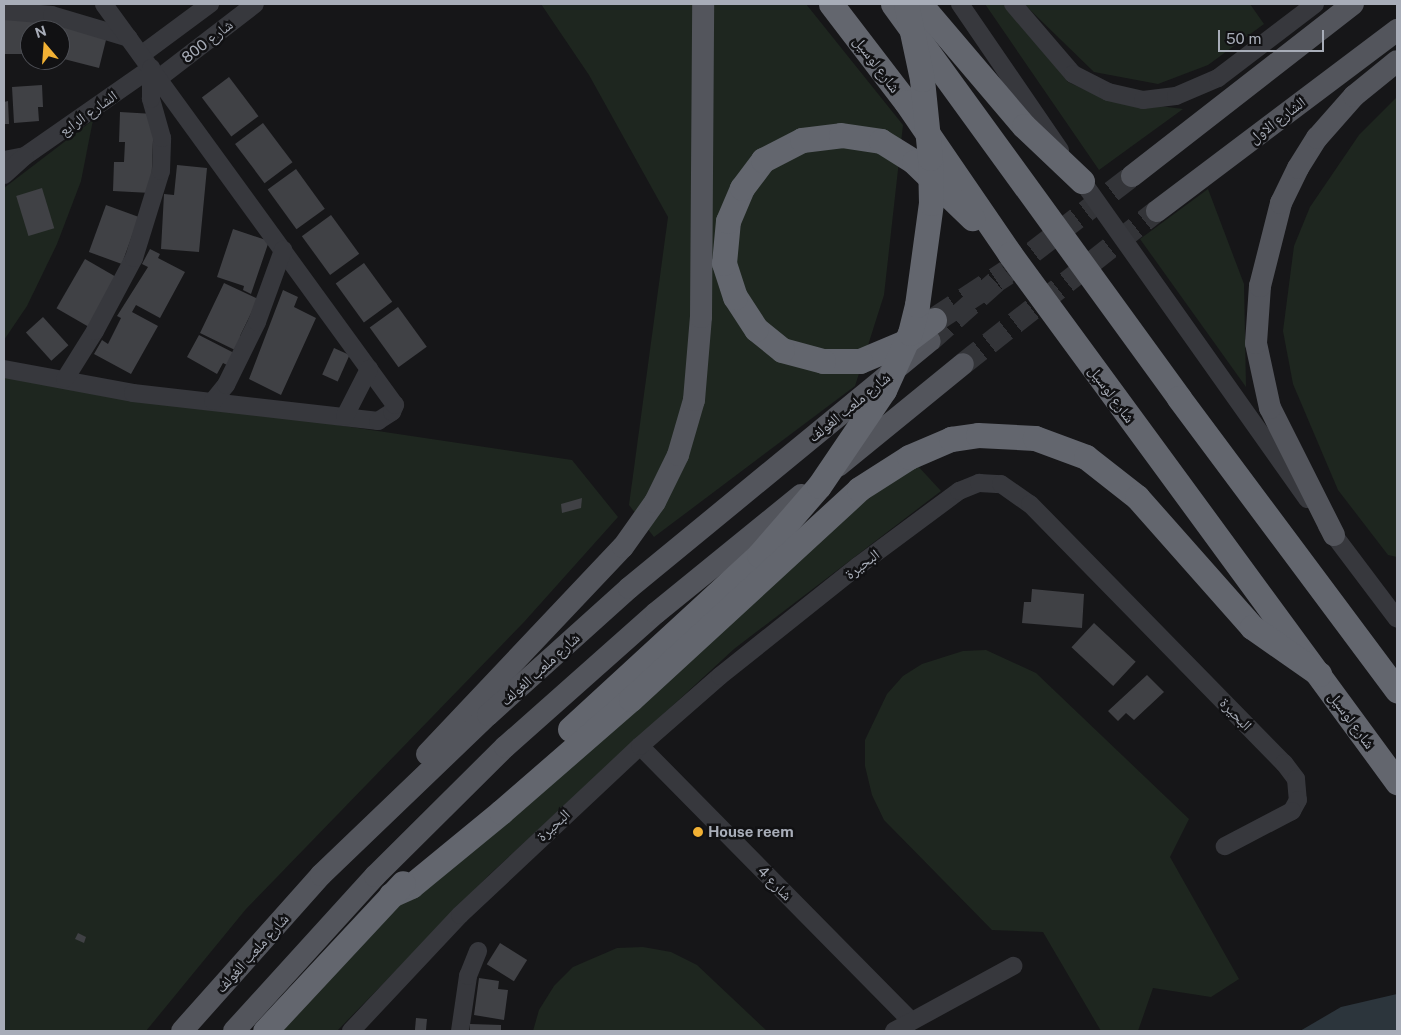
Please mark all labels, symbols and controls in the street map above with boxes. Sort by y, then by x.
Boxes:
street label: شارع 800 [178,15,236,67]
north arrow [20,20,70,70]
scale bar [1221,20,1327,52]
text: N [33,22,48,41]
text: 50 m [1226,30,1261,47]
street label: شارع لوسيل [850,32,904,96]
street label: الشارع الرابع [56,87,120,139]
street label: الشارع الاول [1245,93,1309,147]
street label: شارع لوسيل [1085,362,1139,426]
street label: شارع ملعب الغولف [804,368,894,446]
street label: البحيرة [841,545,883,583]
street label: شارع ملعب الغولف [497,629,583,709]
street label: شارع لوسيل [1325,688,1379,752]
street label: البحيرة [1216,694,1256,734]
street label: البحيرة [533,805,573,845]
place label: House reem [708,823,794,841]
marker: House reem [692,826,704,838]
street label: شارع 4 [754,862,796,904]
street label: شارع ملعب الغولف [212,910,292,996]

